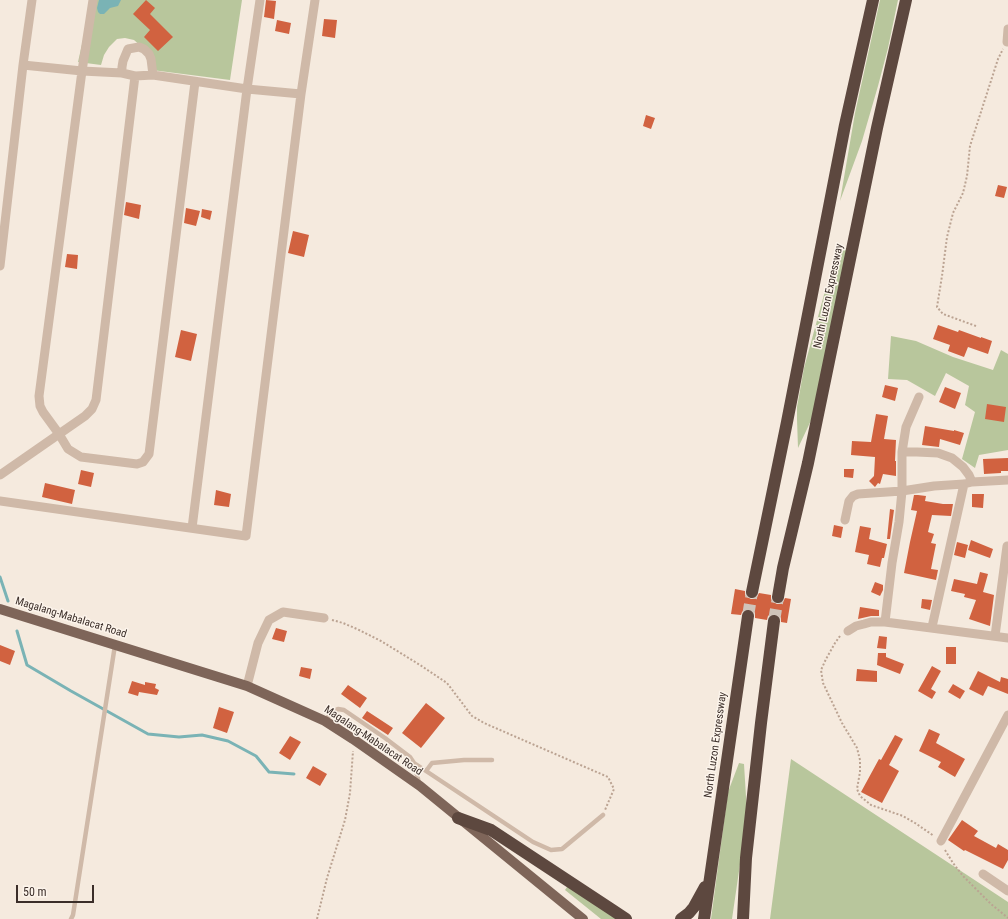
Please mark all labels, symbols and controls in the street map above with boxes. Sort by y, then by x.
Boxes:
street label: North Luzon Expressway [811,243,847,349]
street label: Magalang-Mabalacat Road [14,595,128,641]
street label: North Luzon Expressway [702,691,730,799]
street label: Magalang-Mabalacat Road [321,703,425,779]
scale bar [18,877,96,903]
text: 50 m [23,885,47,899]

